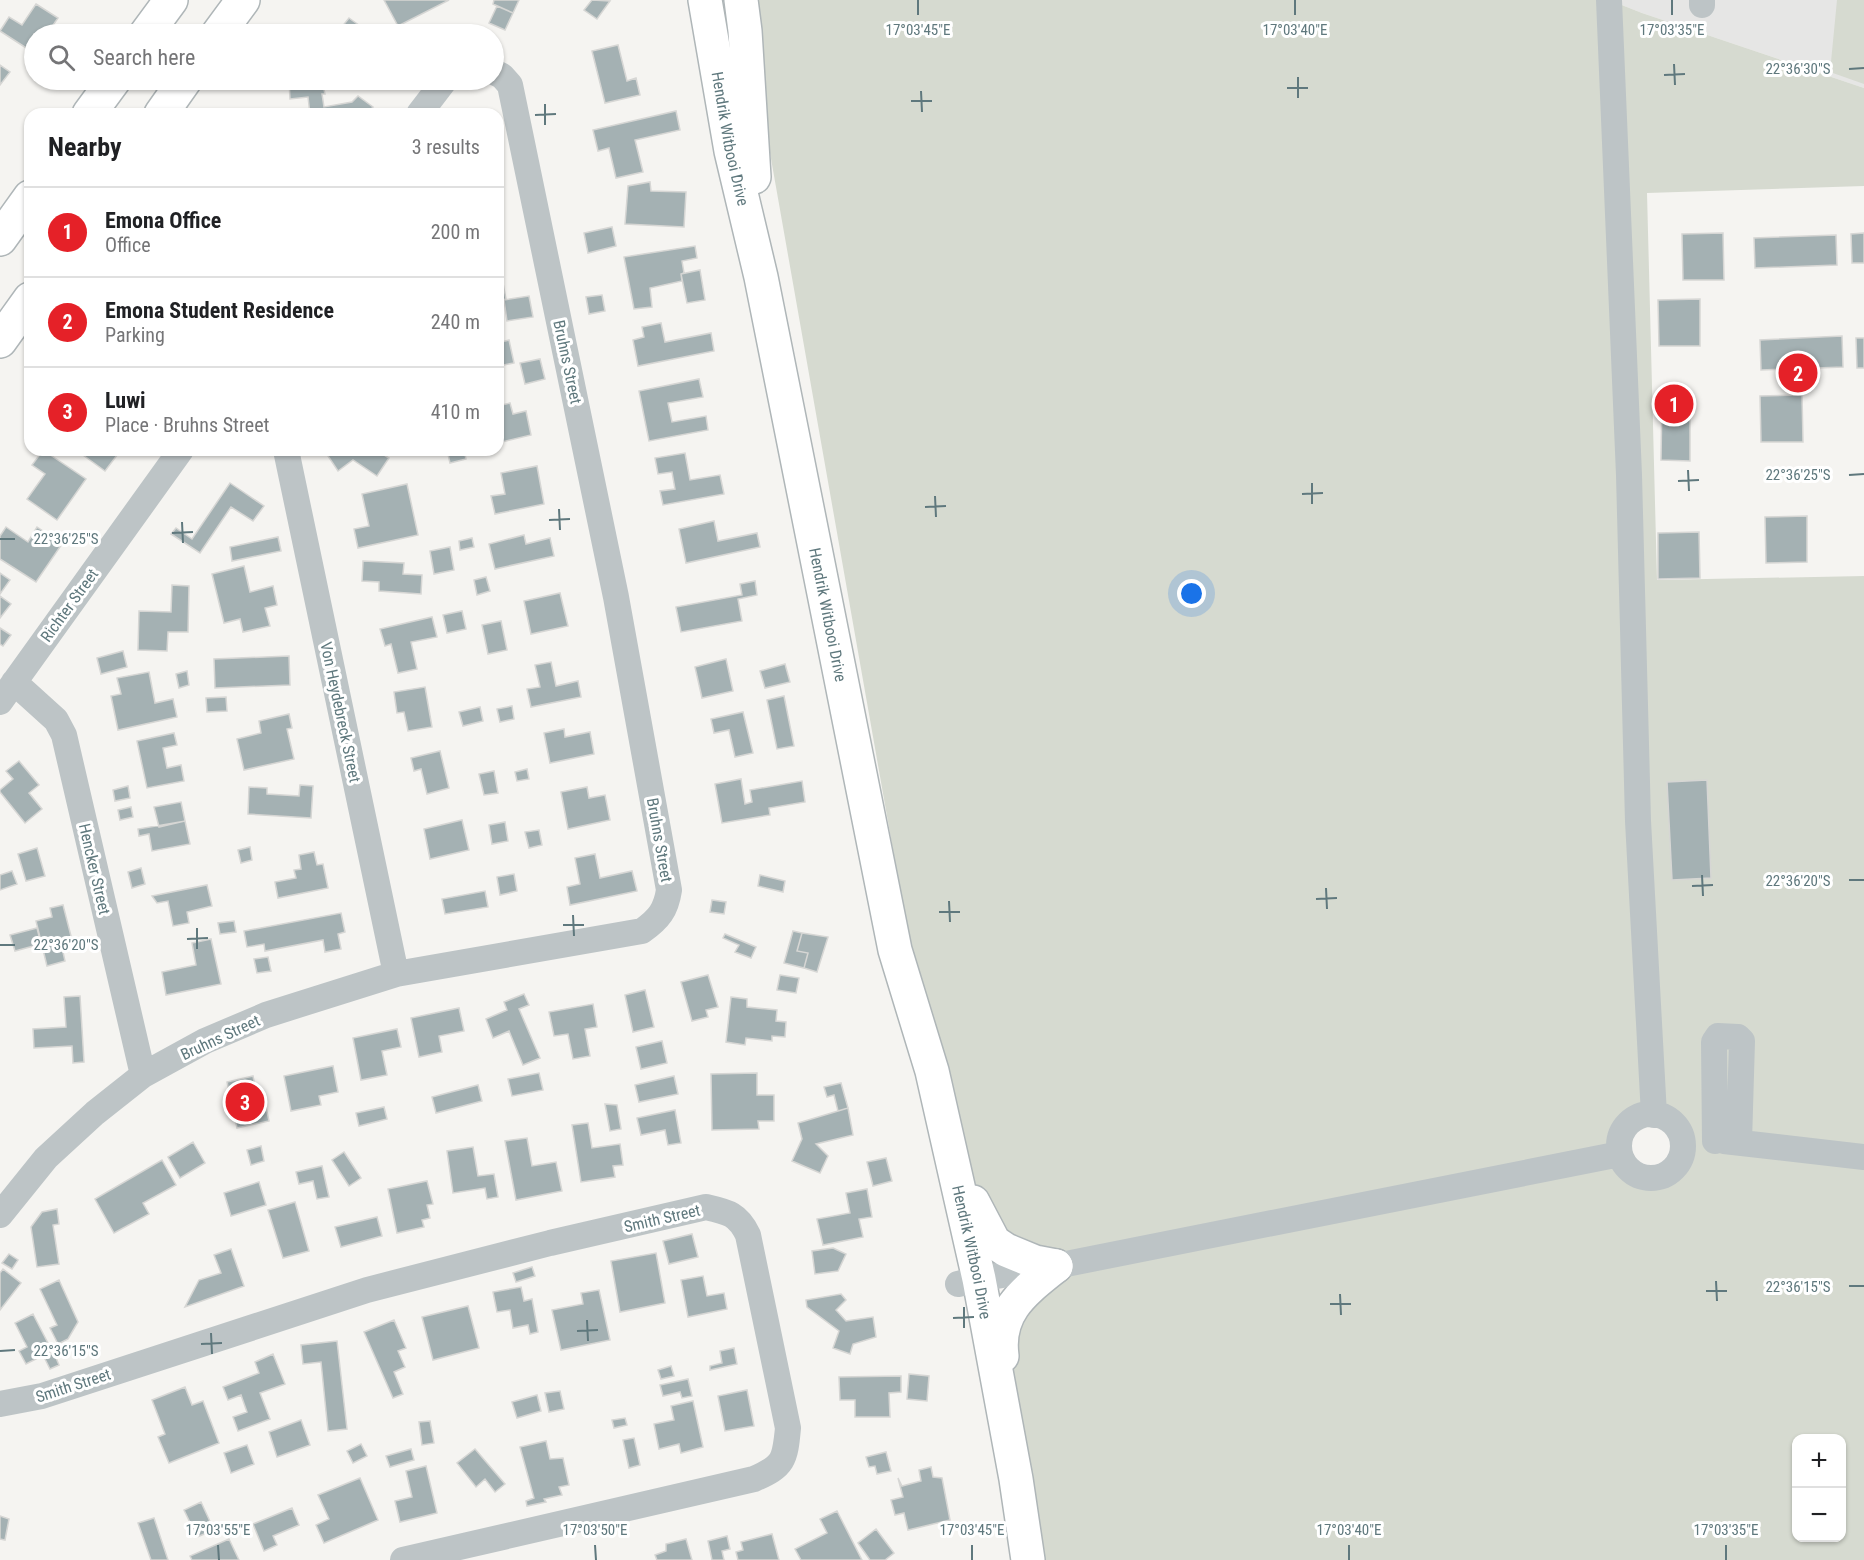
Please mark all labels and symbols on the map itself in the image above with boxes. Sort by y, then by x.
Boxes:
text: 17°03'45"E [886,21,950,39]
text: 17°03'40"E [1263,21,1327,39]
text: 17°03'35"E [1640,21,1704,39]
text: 22°36'30"S [1765,60,1831,78]
street label: Hendrik Witbooi Drive [708,70,753,208]
street label: Bruhns Street [549,318,586,406]
pin: 2 [1778,350,1818,395]
pin: 1 [1654,382,1694,426]
text: 22°36'25"S [1765,466,1831,484]
text: 22°36'25"S [33,530,99,548]
street label: Hendrik Witbooi Drive [805,546,850,683]
street label: Richter Street [37,565,102,645]
your location [1177,579,1206,608]
street label: Von Heydebreck Street [316,640,365,784]
street label: Bruhns Street [643,796,676,884]
street label: Hencker Street [75,822,114,917]
text: 22°36'20"S [1765,872,1831,890]
text: 22°36'20"S [33,936,99,954]
street label: Bruhns Street [178,1011,263,1064]
pin: 3 [226,1080,264,1124]
street label: Hendrik Witbooi Drive [948,1183,995,1321]
street label: Smith Street [622,1200,702,1236]
text: 22°36'15"S [1765,1278,1831,1296]
text: 22°36'15"S [33,1342,99,1360]
street label: Smith Street [33,1364,113,1407]
text: 17°03'55"E [186,1521,250,1539]
text: 17°03'50"E [563,1521,627,1539]
text: 17°03'45"E [940,1521,1004,1539]
text: 17°03'40"E [1317,1521,1381,1539]
text: 17°03'35"E [1694,1521,1758,1539]

